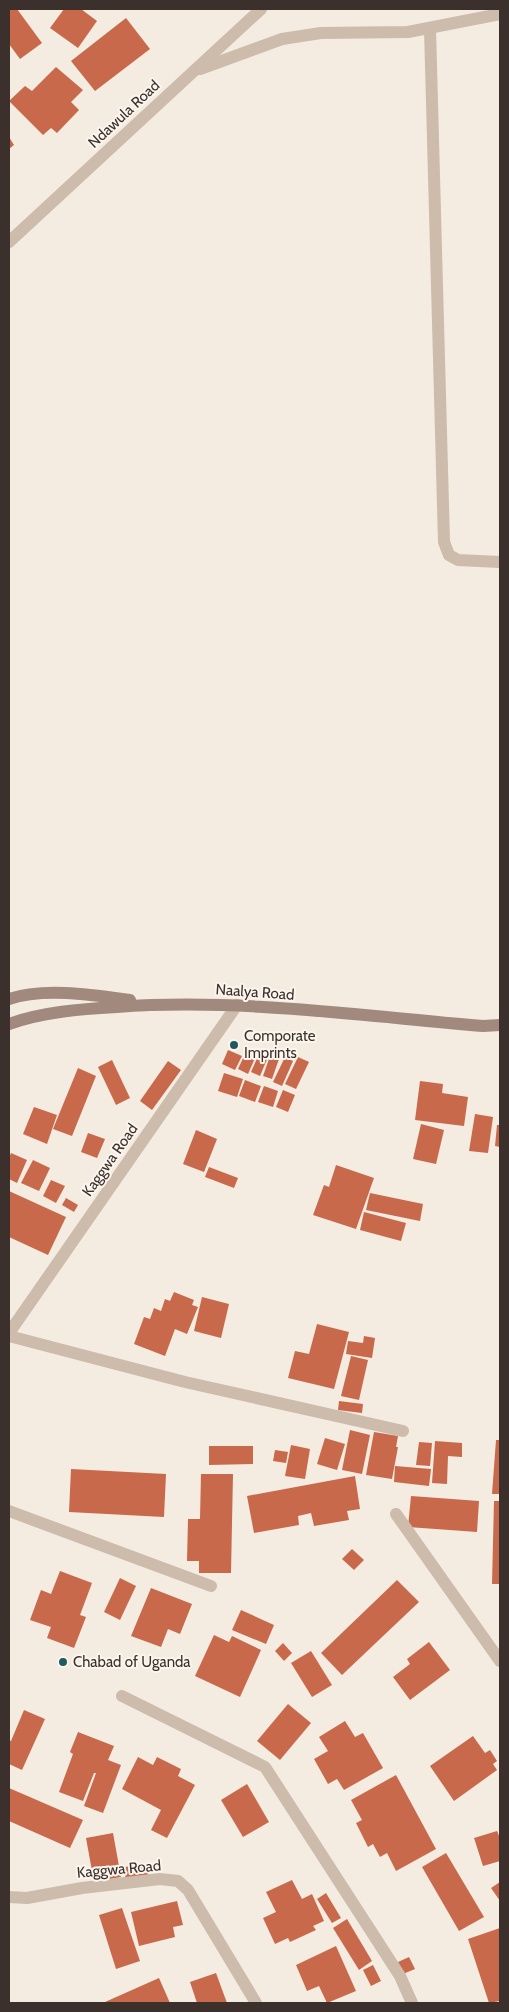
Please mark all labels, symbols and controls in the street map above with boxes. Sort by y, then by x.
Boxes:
street label: Ndawula Road [85,76,163,152]
street label: Naalya Road [215,980,295,1004]
place label: Comporate Imprints [244,1027,316,1062]
marker: Comporate Imprints [228,1039,240,1051]
street label: Kaggwa Road [78,1120,142,1200]
place label: Chabad of Uganda [73,1653,191,1671]
marker: Chabad of Uganda [57,1656,69,1668]
street label: Kaggwa Road [76,1856,162,1882]

